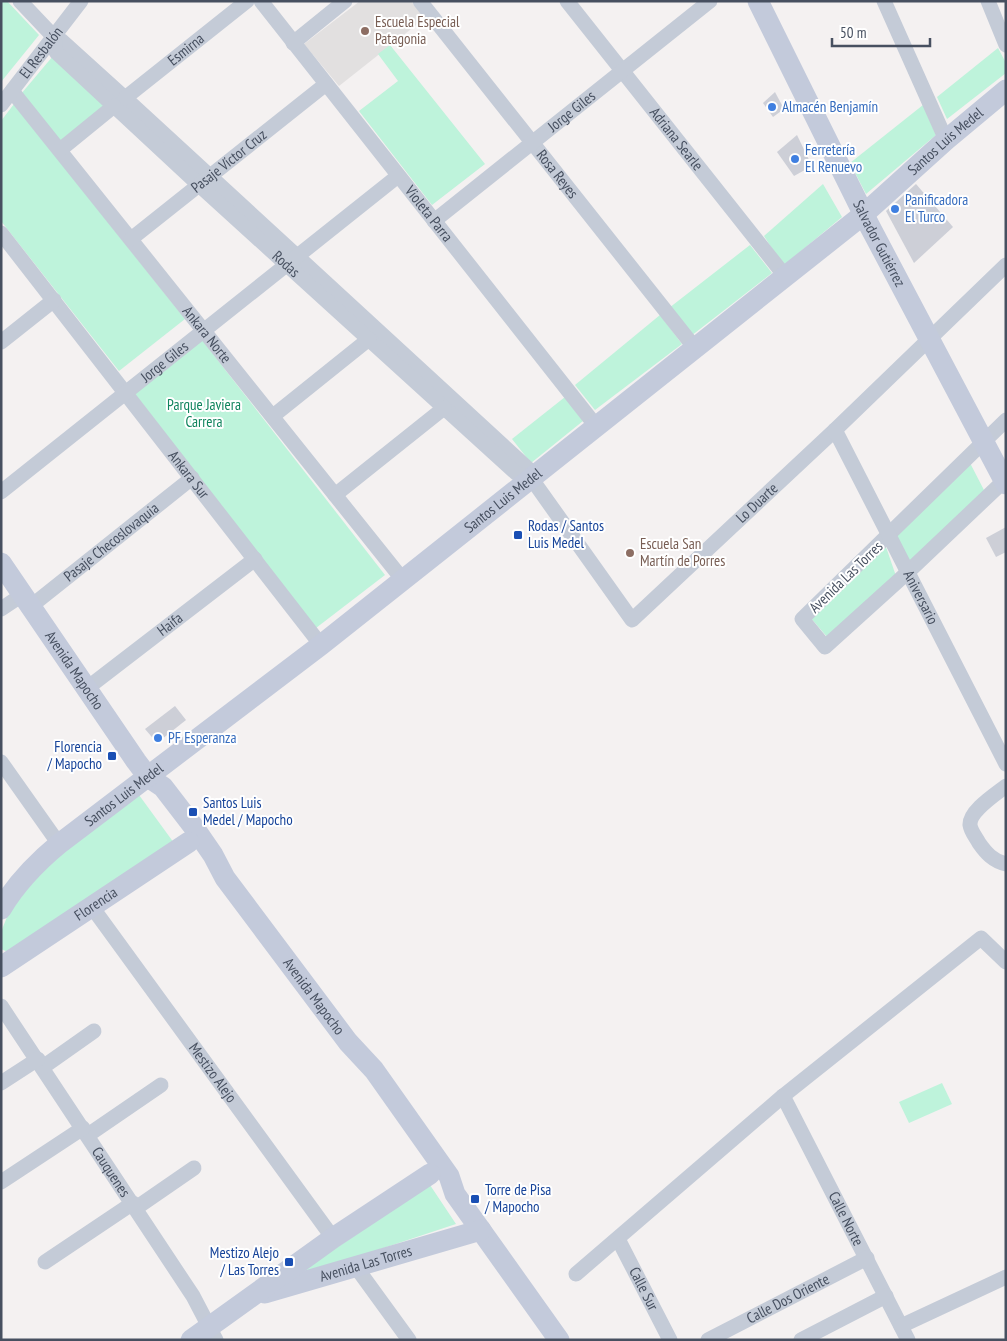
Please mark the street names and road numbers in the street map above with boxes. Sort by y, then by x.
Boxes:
street label: El Resbalón [15,23,67,82]
street label: Esmirna [164,29,208,69]
street label: Jorge Giles [543,86,599,136]
street label: Adriana Searle [646,103,708,174]
street label: Santos Luis Medel [904,103,987,179]
street label: Pasaje Víctor Cruz [187,125,270,197]
street label: Rosa Reyes [533,146,583,202]
street label: Violeta Parra [401,181,457,245]
street label: Salvador Gutiérrez [849,197,910,290]
street label: Rodas [269,246,304,281]
street label: Ankara Norte [179,302,236,367]
street label: Jorge Giles [136,337,192,387]
street label: Ankara Sur [164,446,214,503]
street label: Santos Luis Medel [460,463,546,537]
street label: Lo Duarte [732,478,782,527]
street label: Pasaje Checoslovaquia [60,498,162,585]
street label: Avenida Las Torres [805,537,886,617]
street label: Aniversario [899,567,943,627]
street label: Haifa [153,608,186,640]
street label: Avenida Mapocho [41,627,108,713]
street label: Santos Luis Medel [80,758,167,830]
street label: Florencia [71,882,121,925]
street label: Avenida Mapocho [279,954,349,1038]
street label: Mestizo Alejo [185,1039,241,1106]
street label: Cauquenes [88,1143,135,1200]
street label: Calle Norte [825,1188,868,1249]
street label: Avenida Las Torres [317,1241,414,1286]
street label: Calle Sur [625,1264,663,1314]
street label: Calle Dos Oriente [743,1269,832,1327]

